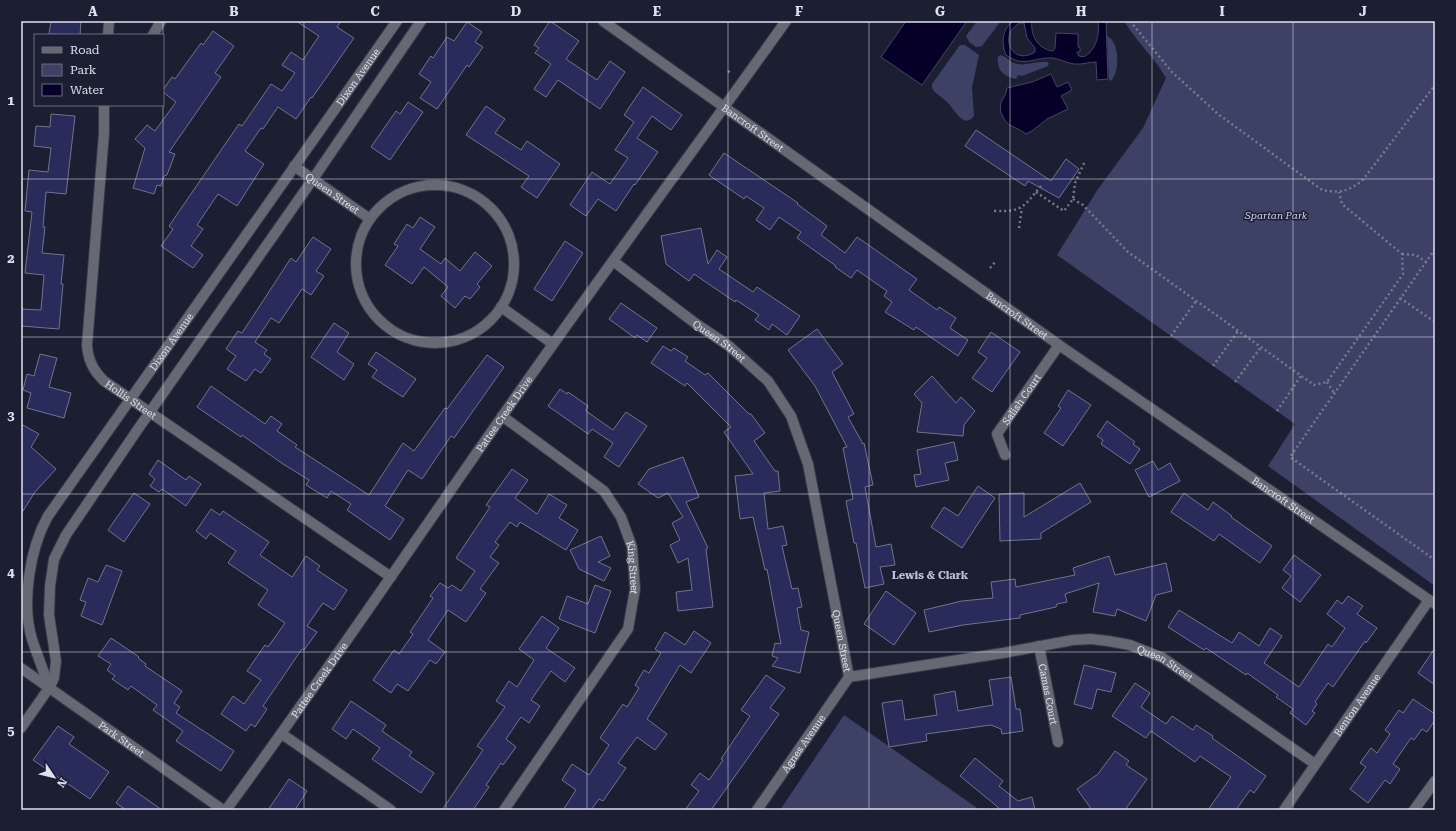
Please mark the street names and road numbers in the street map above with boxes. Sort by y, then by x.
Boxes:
street label: Dixon Avenue [334,46,382,108]
street label: Bancroft Street [720,102,786,153]
street label: Queen Street [304,170,362,216]
street label: Bancroft Street [984,290,1050,341]
street label: Dixon Avenue [147,310,195,372]
street label: Queen Street [691,318,748,364]
street label: Salish Court [1000,371,1043,427]
street label: Pattee Creek Drive [474,373,535,454]
street label: Hollis Street [103,378,159,421]
street label: Bancroft Street [1250,474,1317,525]
street label: King Street [625,539,641,595]
street label: Queen Street [831,609,853,673]
street label: Pattee Creek Drive [289,640,350,720]
street label: Queen Street [1135,643,1195,683]
street label: Camas Court [1037,663,1060,726]
street label: Benton Avenue [1331,671,1382,738]
street label: Agnes Avenue [779,712,827,774]
street label: Park Street [97,719,147,759]

